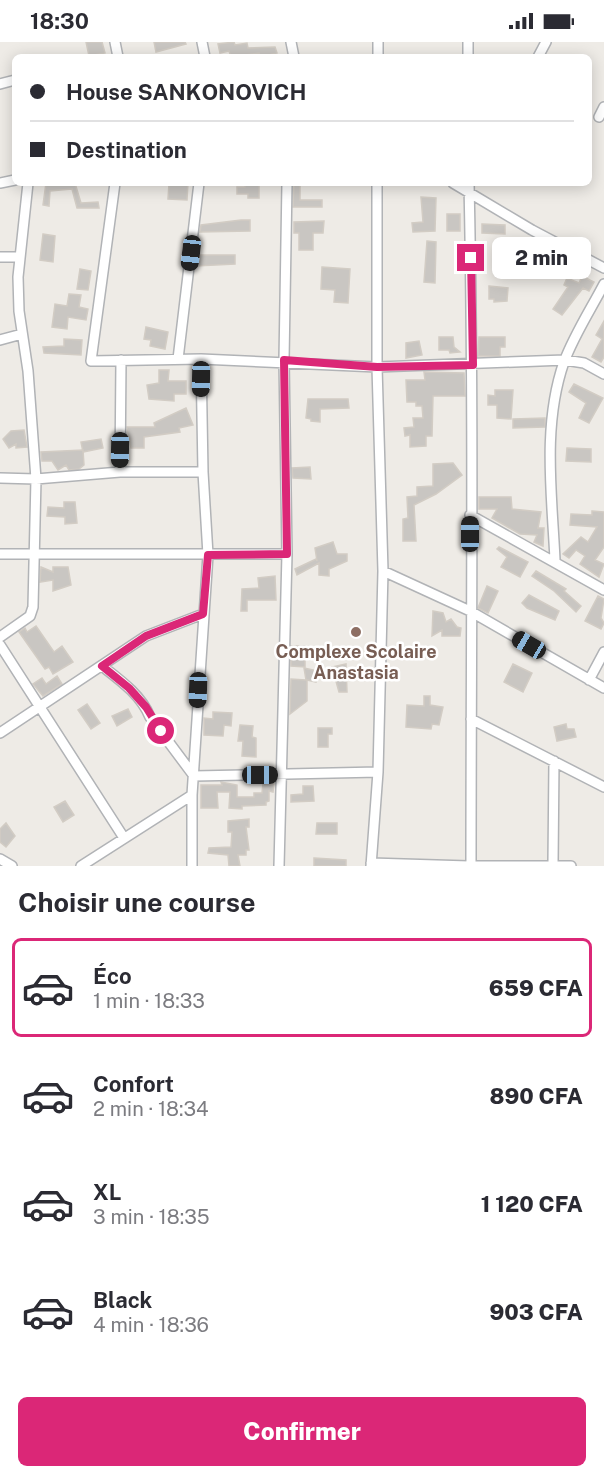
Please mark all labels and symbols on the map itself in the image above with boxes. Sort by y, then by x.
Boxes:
car [180,234,202,272]
callout: 2 min [492,237,591,279]
route end [457,244,484,271]
car [192,361,210,397]
car [111,432,129,468]
car [461,516,479,552]
marker: Complexe Scolaire Anastasia [349,625,363,639]
car [509,628,549,662]
place label: Complexe Scolaire Anastasia [275,641,437,683]
car [188,672,208,708]
route start [147,717,174,744]
car [242,766,278,784]

